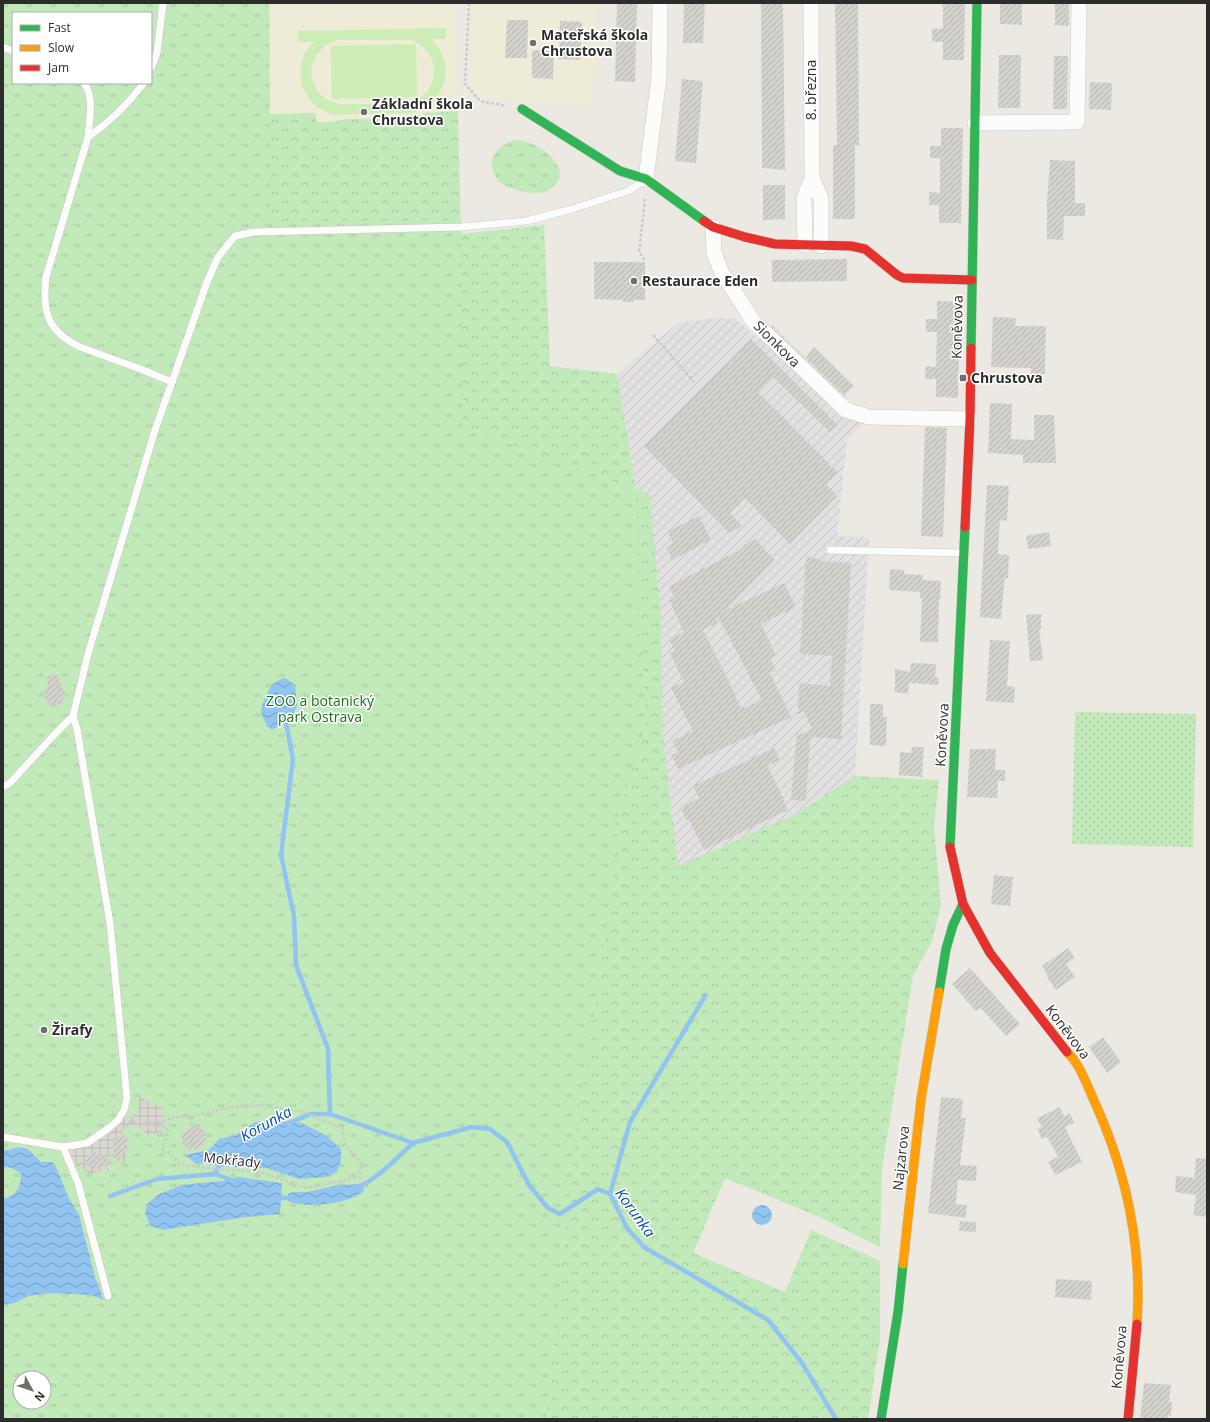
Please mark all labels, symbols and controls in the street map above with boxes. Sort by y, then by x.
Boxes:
legend [12,12,152,84]
text: Fast [48,19,71,36]
place label: Mateřská škola Chrustova [541,25,648,60]
marker: Mateřská škola Chrustova [528,38,538,48]
text: Slow [48,39,75,56]
text: Jam [47,59,69,76]
street label: 8. března [801,60,820,120]
place label: Základní škola Chrustova [372,94,473,129]
marker: Základní škola Chrustova [359,107,369,117]
place label: Restaurace Eden [642,271,758,290]
marker: Restaurace Eden [629,276,639,286]
street label: Koněvova [946,295,967,359]
street label: Sionkova [750,316,805,371]
place label: Chrustova [971,368,1043,387]
marker: Chrustova [958,373,968,383]
park label: ZOO a botanický park Ostrava [266,691,375,726]
street label: Koněvova [930,703,953,767]
street label: Koněvova [1042,1001,1095,1063]
place label: Žirafy [52,1020,93,1039]
marker: Žirafy [39,1025,49,1035]
water label: Korunka [236,1101,295,1145]
street label: Najzarova [888,1125,913,1191]
street label: Mokřady [202,1147,263,1172]
water label: Korunka [611,1184,661,1241]
street label: Koněvova [1106,1324,1131,1389]
north arrow [12,1370,52,1410]
text: N [31,1388,49,1405]

